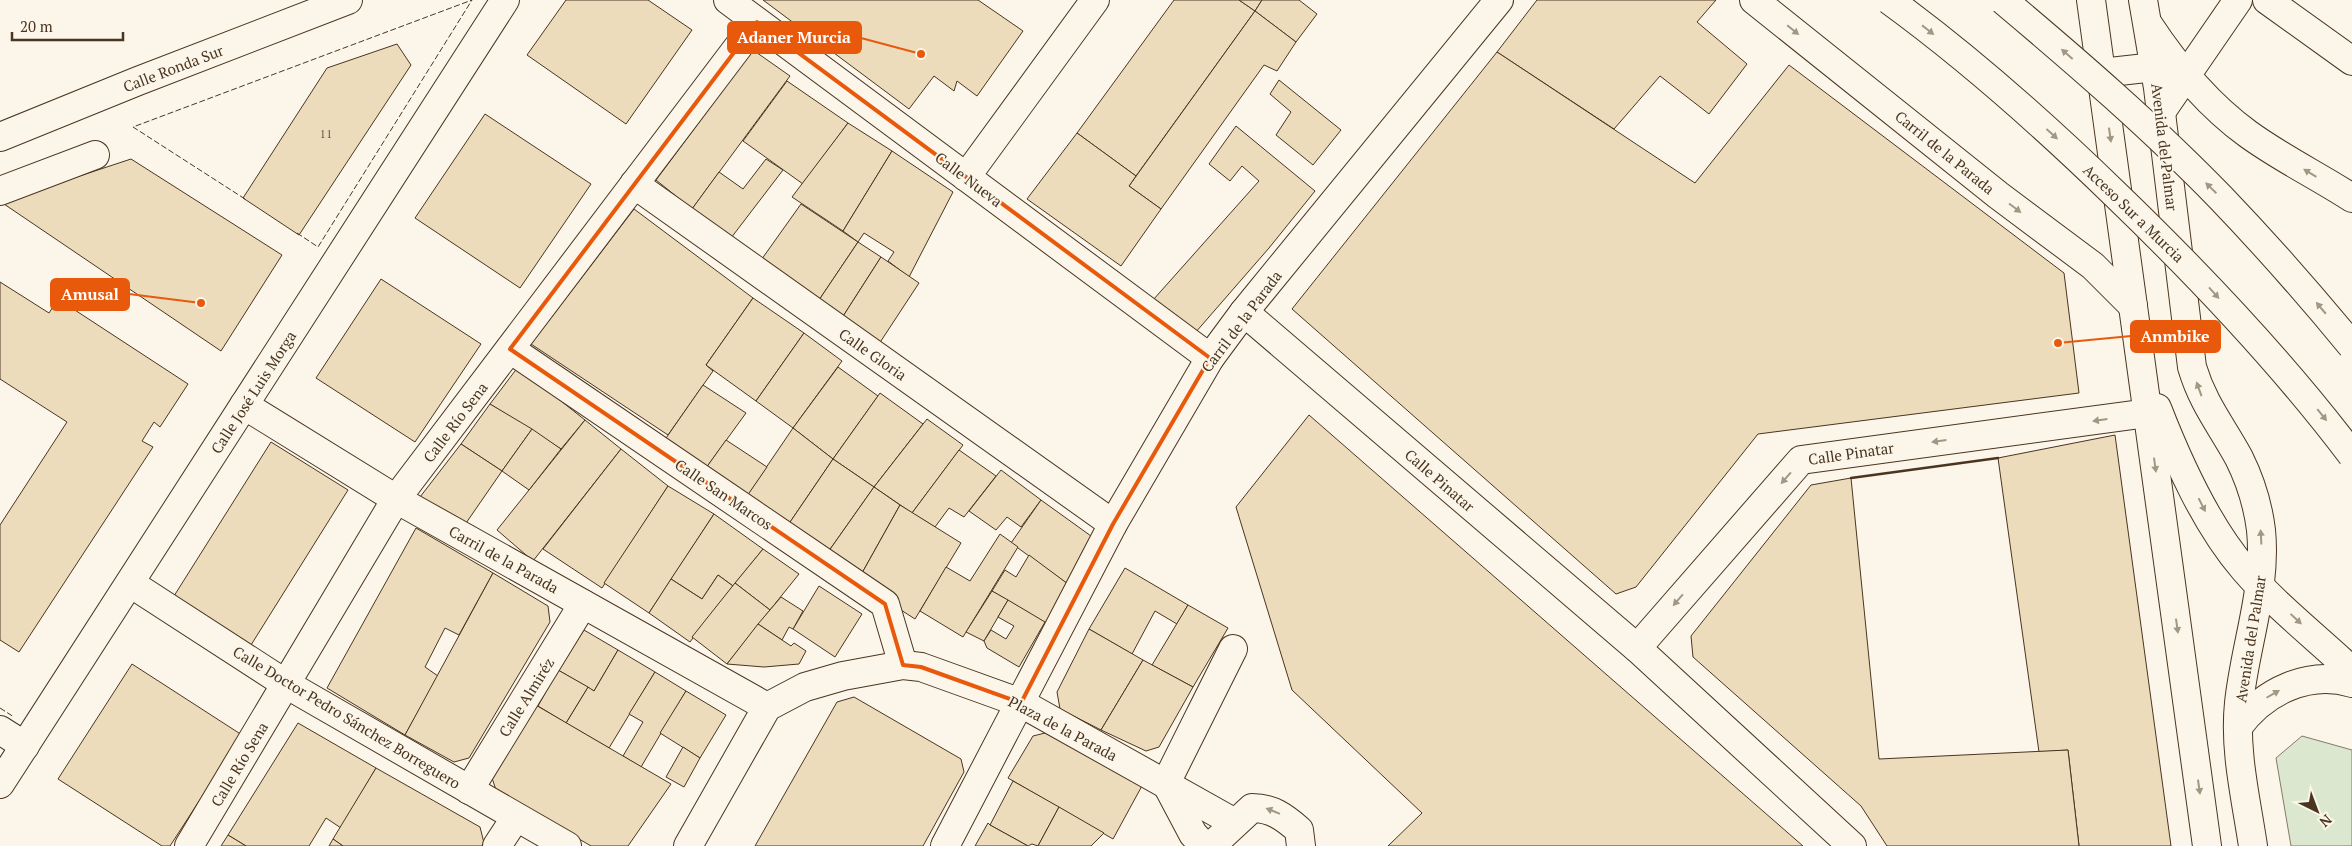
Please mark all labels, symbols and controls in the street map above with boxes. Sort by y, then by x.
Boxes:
scale bar [12,10,124,42]
text: 20 m [20,16,53,36]
callout: Adaner Murcia [728,22,861,53]
one-way arrow [1921,24,1934,35]
one-way arrow [1786,25,1799,36]
text: Adaner Murcia [737,26,851,48]
street label: Calle Ronda Sur [120,40,226,96]
one-way arrow [2060,48,2073,59]
street label: Avenida del Palmar [2147,82,2183,212]
street label: Carril de la Parada [1891,106,1999,199]
house number: 11 [320,126,332,141]
one-way arrow [2106,127,2114,143]
one-way arrow [2045,129,2058,140]
street label: Calle Nueva [931,147,1007,211]
street label: Acceso Sur a Murcia [2079,160,2189,267]
one-way arrow [2304,168,2317,177]
one-way arrow [2205,183,2217,195]
one-way arrow [2008,203,2022,213]
street label: Carril de la Parada [1196,266,1286,376]
callout: Amusal [51,279,129,310]
text: Amusal [61,283,119,305]
one-way arrow [2208,287,2220,299]
one-way arrow [2315,302,2326,315]
callout: Anmbike [2131,321,2220,352]
street label: Calle Gloria [835,323,911,385]
text: Anmbike [2140,325,2210,347]
street label: Calle José Luis Morga [206,326,300,457]
street label: Calle Río Sena [418,377,492,466]
one-way arrow [2195,381,2203,396]
one-way arrow [2316,408,2327,421]
one-way arrow [2091,416,2107,424]
street label: Calle Pinatar [1807,437,1895,469]
one-way arrow [1930,437,1946,445]
street label: Calle Pinatar [1401,444,1479,516]
street label: Calle San Marcos [671,454,777,534]
one-way arrow [2151,457,2159,473]
one-way arrow [1780,471,1791,484]
one-way arrow [2198,498,2206,513]
street label: Carril de la Parada [446,521,563,598]
one-way arrow [2256,529,2264,545]
street label: Avenida del Palmar [2230,574,2270,704]
one-way arrow [1673,594,1684,607]
one-way arrow [2289,613,2301,625]
one-way arrow [2174,618,2182,634]
street label: Calle Doctor Pedro Sánchez Borreguero [230,641,464,793]
street label: Calle Almiréz [494,654,558,740]
one-way arrow [2267,690,2280,699]
street label: Plaza de la Parada [1005,691,1121,765]
street label: Calle Río Sena [206,718,272,810]
one-way arrow [2195,779,2203,795]
north arrow [2292,786,2342,836]
one-way arrow [1266,807,1280,815]
text: N [2315,810,2336,832]

